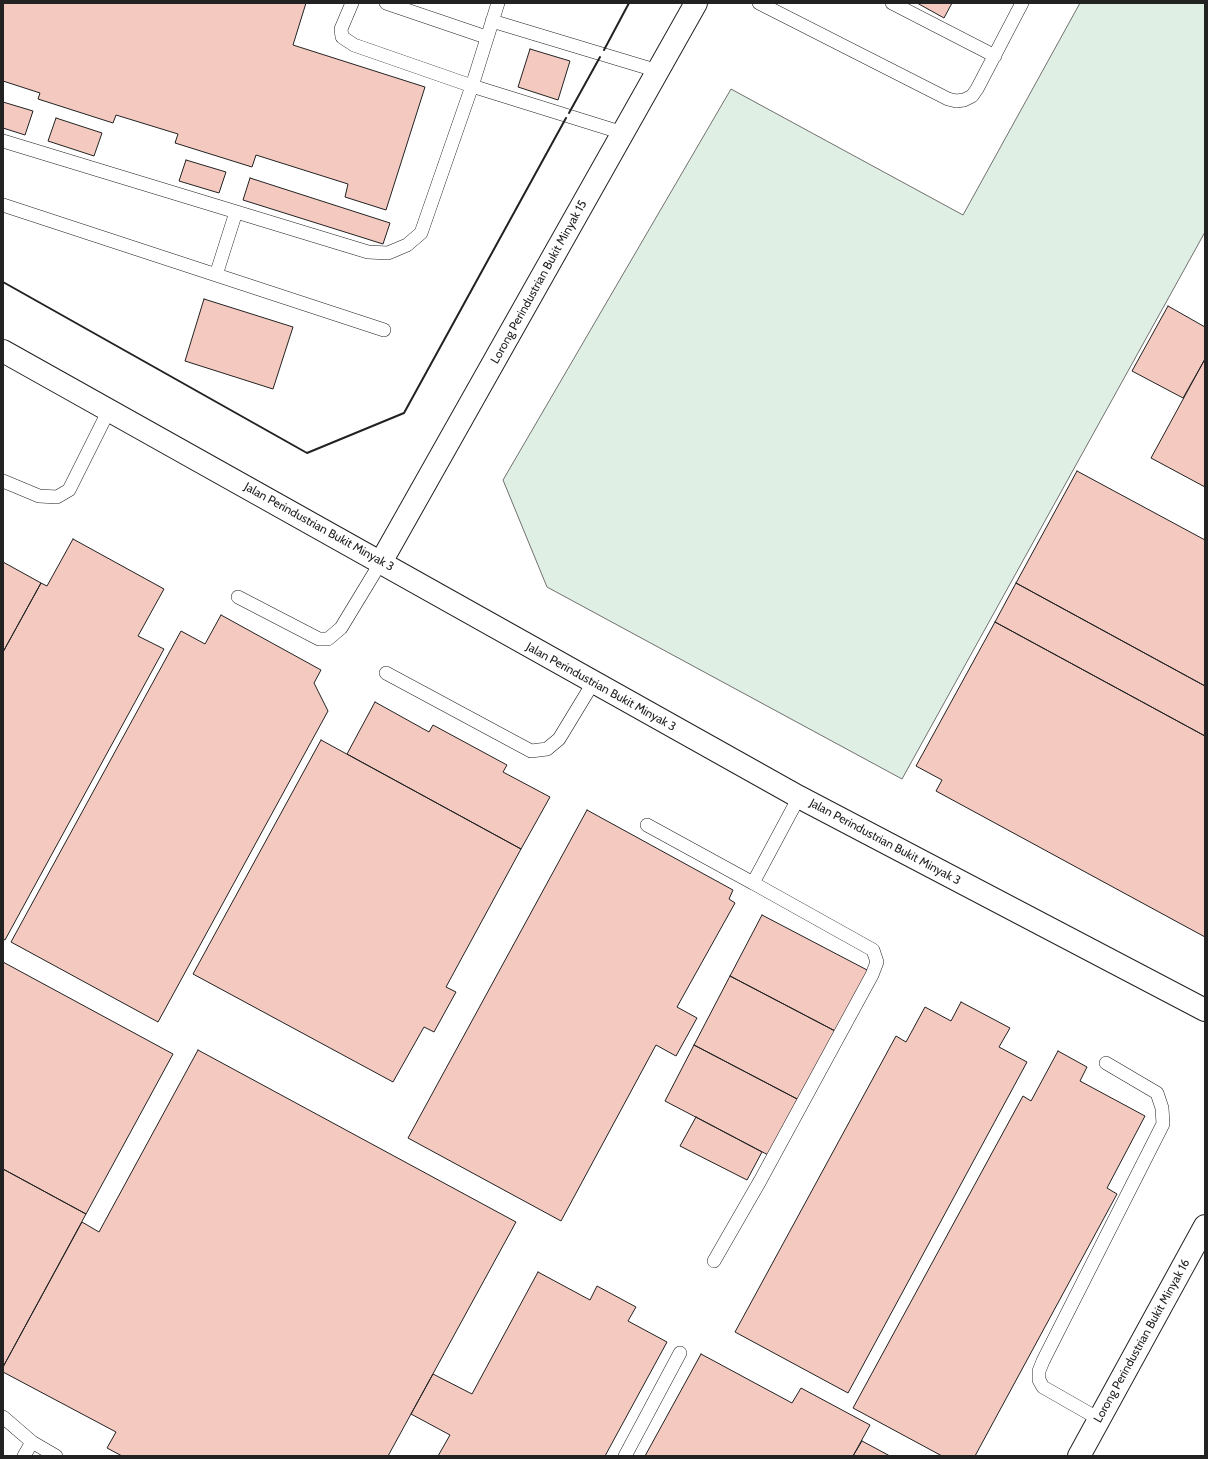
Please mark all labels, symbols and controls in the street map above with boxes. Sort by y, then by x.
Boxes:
street label: Lorong Perindustrian Bukit Minyak 15 [488,198,590,366]
street label: Jalan Perindustrian Bukit Minyak 3 [242,480,396,574]
street label: Jalan Perindustrian Bukit Minyak 3 [524,640,678,734]
street label: Jalan Perindustrian Bukit Minyak 3 [807,796,963,888]
street label: Lorong Perindustrian Bukit Minyak 16 [1091,1257,1193,1425]

